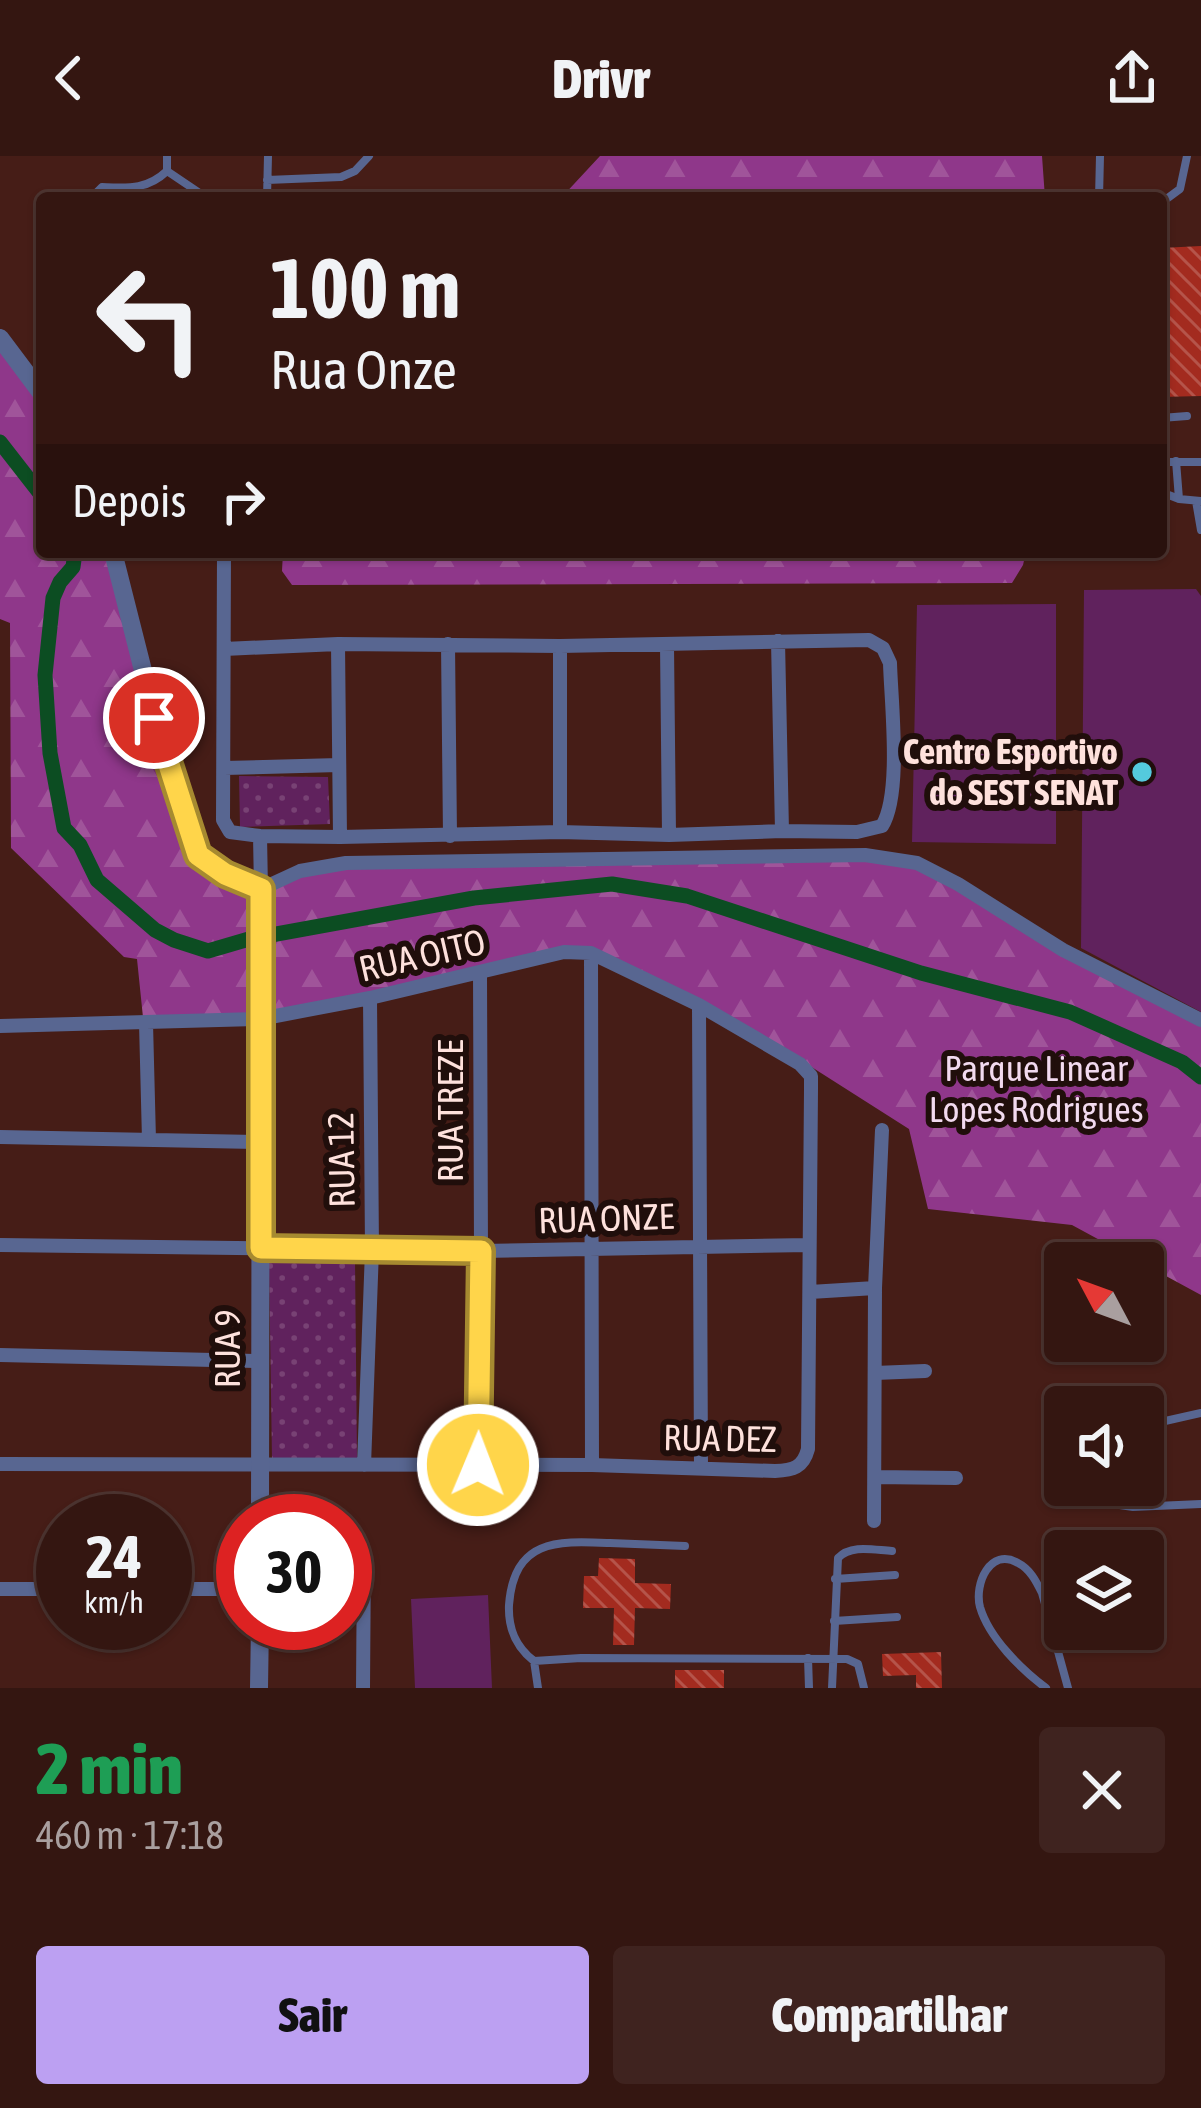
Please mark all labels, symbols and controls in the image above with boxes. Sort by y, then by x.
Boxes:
icon: back [36,45,102,111]
icon: share [1099,45,1165,111]
text: Drivr [552,48,649,109]
icon: left [72,240,228,396]
text: 100 m [270,240,460,336]
text: Rua Onze [270,339,457,400]
icon: right [210,468,276,534]
text: Depois [72,475,186,527]
pin [103,667,205,769]
icon: arrive [121,685,187,751]
place label: Centro Esportivo do SEST SENAT [903,730,1118,813]
marker: Centro Esportivo do SEST SENAT [1129,759,1155,785]
street label: RUA OITO [355,920,489,990]
street label: RUA TREZE [429,1040,471,1182]
park label: Parque Linear Lopes Rodrigues [929,1047,1143,1130]
street label: RUA 12 [319,1112,363,1208]
street label: RUA ONZE [537,1195,675,1241]
north arrow [1044,1242,1164,1362]
map controls [1044,1242,1164,1650]
street label: RUA 9 [206,1310,248,1388]
button: sound [1044,1386,1164,1506]
position arrow [415,1402,541,1528]
street label: RUA DEZ [663,1416,777,1460]
speed limit sign: 30 [216,1494,372,1650]
text: 24 [86,1522,142,1591]
button: layers [1044,1530,1164,1650]
text: km/h [84,1585,144,1619]
text: 2 min [36,1727,183,1809]
button: close [1039,1727,1165,1853]
text: 460 m · 17:18 [36,1813,224,1857]
button: Sair [36,1946,589,2084]
button: Compartilhar [613,1946,1165,2084]

